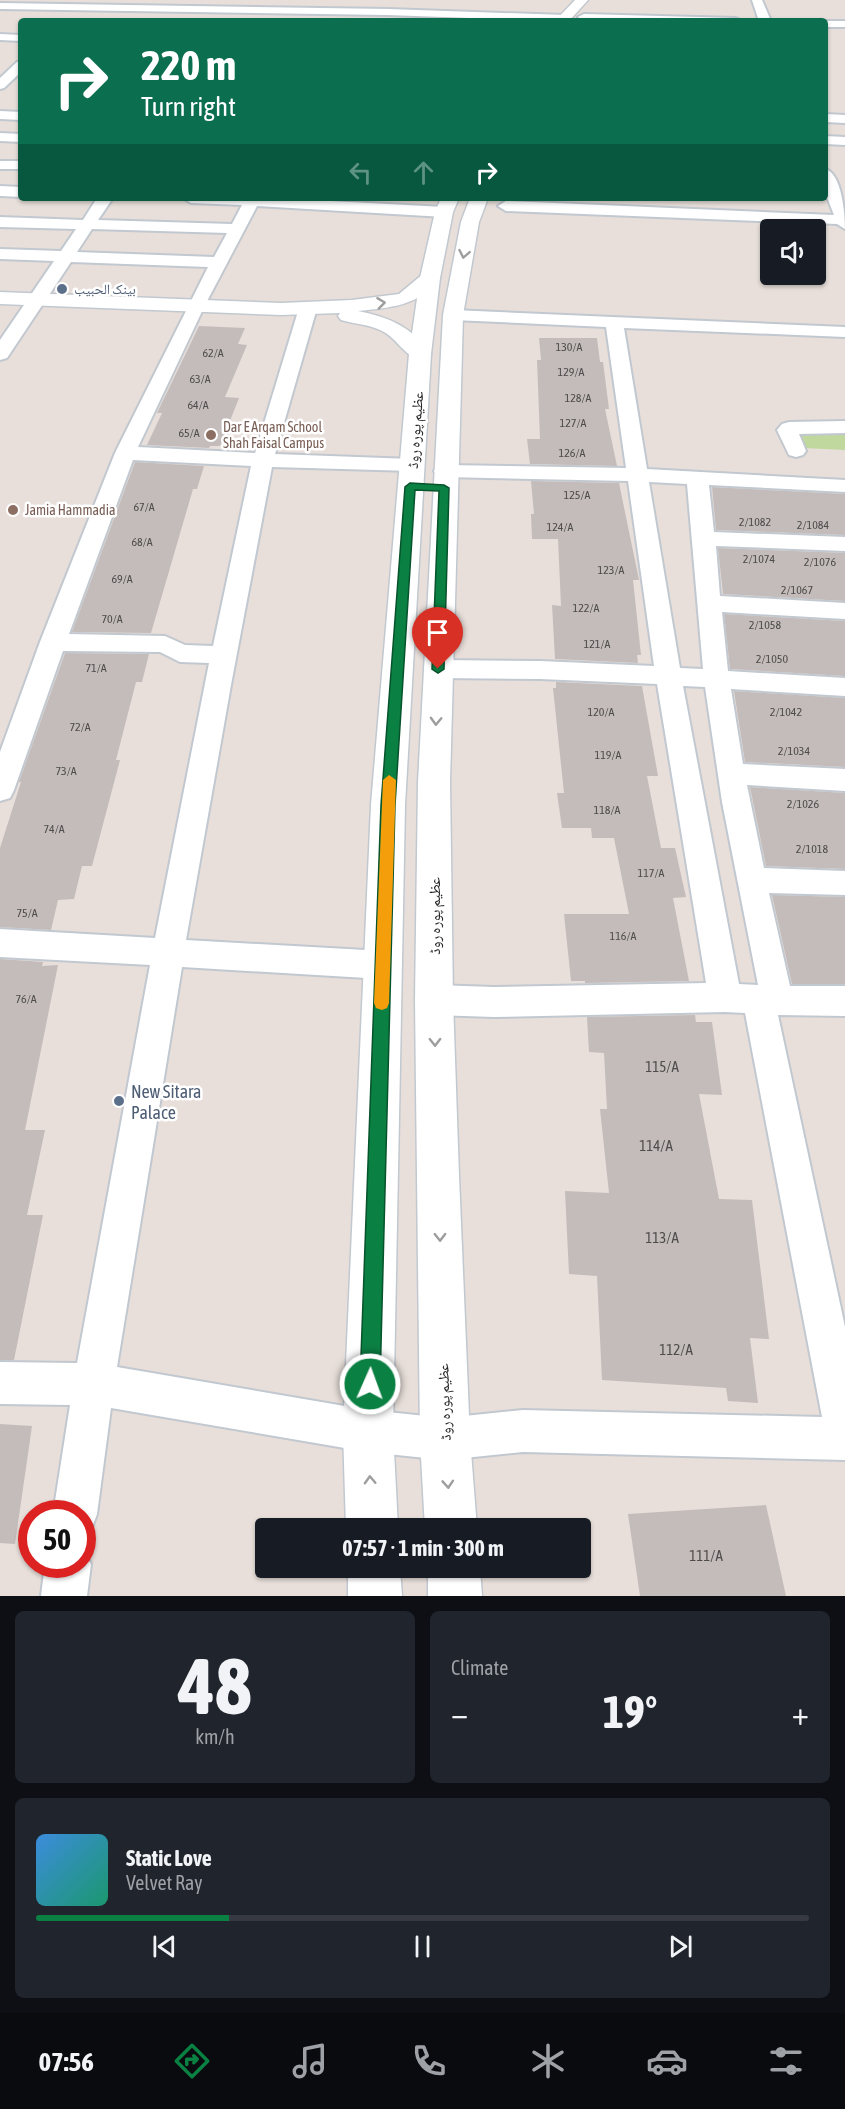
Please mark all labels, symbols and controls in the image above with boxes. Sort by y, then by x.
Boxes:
text: 220 m [141,41,236,89]
icon: right [42,42,120,120]
text: Turn right [141,91,236,122]
icon: left [344,156,377,189]
icon: ahead [407,156,440,189]
icon: right [470,156,503,189]
map controls [760,219,826,285]
button: sound [760,219,826,285]
one-way arrow [458,249,471,259]
place label: بينک الحبيب [74,281,136,297]
marker: بينک الحبيب [55,282,69,296]
one-way arrow [377,297,386,310]
house number: 130/A [556,340,583,354]
house number: 62/A [202,346,224,360]
house number: 129/A [558,365,585,379]
house number: 63/A [189,372,211,386]
street label: عظیم پورہ روڈ [404,390,428,469]
house number: 128/A [565,391,592,405]
house number: 64/A [187,398,209,412]
house number: 127/A [560,416,587,430]
place label: Dar E Arqam School Shah Faisal Campus [223,419,324,451]
house number: 65/A [178,426,200,440]
marker: Dar E Arqam School Shah Faisal Campus [204,428,218,442]
house number: 126/A [559,446,586,460]
house number: 125/A [564,488,591,502]
house number: 67/A [133,500,155,514]
place label: Jamia Hammadia [25,502,115,518]
marker: Jamia Hammadia [6,503,20,517]
house number: 2/1082 [739,515,771,529]
house number: 2/1084 [797,518,829,532]
house number: 124/A [547,520,574,534]
house number: 68/A [131,535,153,549]
house number: 2/1074 [743,552,775,566]
house number: 2/1076 [804,555,836,569]
house number: 123/A [598,563,625,577]
house number: 69/A [111,572,133,586]
house number: 2/1067 [781,583,813,597]
house number: 122/A [573,601,600,615]
pin [412,607,463,669]
house number: 70/A [101,612,123,626]
icon: arrive [421,616,454,649]
house number: 2/1058 [749,618,781,632]
house number: 121/A [584,637,611,651]
house number: 2/1050 [756,652,788,666]
house number: 71/A [85,661,107,675]
house number: 120/A [588,705,615,719]
house number: 2/1042 [770,705,802,719]
one-way arrow [430,717,442,726]
house number: 72/A [69,720,91,734]
house number: 2/1034 [778,744,810,758]
house number: 119/A [595,748,622,762]
house number: 73/A [55,764,77,778]
house number: 2/1026 [787,797,819,811]
house number: 118/A [594,803,621,817]
house number: 74/A [43,822,65,836]
house number: 2/1018 [796,842,828,856]
house number: 117/A [638,866,665,880]
street label: عظیم پورہ روڈ [426,877,445,955]
house number: 75/A [16,906,38,920]
house number: 116/A [610,929,637,943]
house number: 76/A [15,992,37,1006]
one-way arrow [429,1038,441,1047]
house number: 115/A [645,1058,679,1075]
place label: New Sitara Palace [131,1081,201,1123]
marker: New Sitara Palace [112,1094,126,1108]
house number: 114/A [639,1137,673,1154]
house number: 113/A [645,1229,679,1246]
one-way arrow [433,1232,446,1241]
house number: 112/A [659,1341,693,1358]
position arrow [338,1352,402,1416]
street label: عظیم پورہ روڈ [434,1362,456,1441]
one-way arrow [364,1475,377,1484]
one-way arrow [441,1479,454,1488]
speed limit sign: 50 [18,1500,96,1578]
text: 07:57 · 1 min · 300 m [342,1535,504,1561]
house number: 111/A [689,1547,723,1564]
text: 48 [178,1641,252,1731]
text: Climate [451,1656,508,1679]
text: 19° [603,1686,657,1738]
text: − [451,1694,468,1732]
text: + [792,1694,809,1732]
text: km/h [195,1725,235,1748]
text: Static Love [126,1845,212,1871]
text: Velvet Ray [126,1871,203,1894]
icon: previous [148,1930,181,1963]
icon: pause [406,1930,439,1963]
icon: next [664,1930,697,1963]
icon: directions [171,2040,213,2082]
icon: music [289,2040,331,2082]
icon: phone [408,2040,450,2082]
icon: climate [527,2040,569,2082]
icon: car [646,2040,688,2082]
icon: filters [765,2040,807,2082]
text: 07:56 [38,2046,94,2077]

